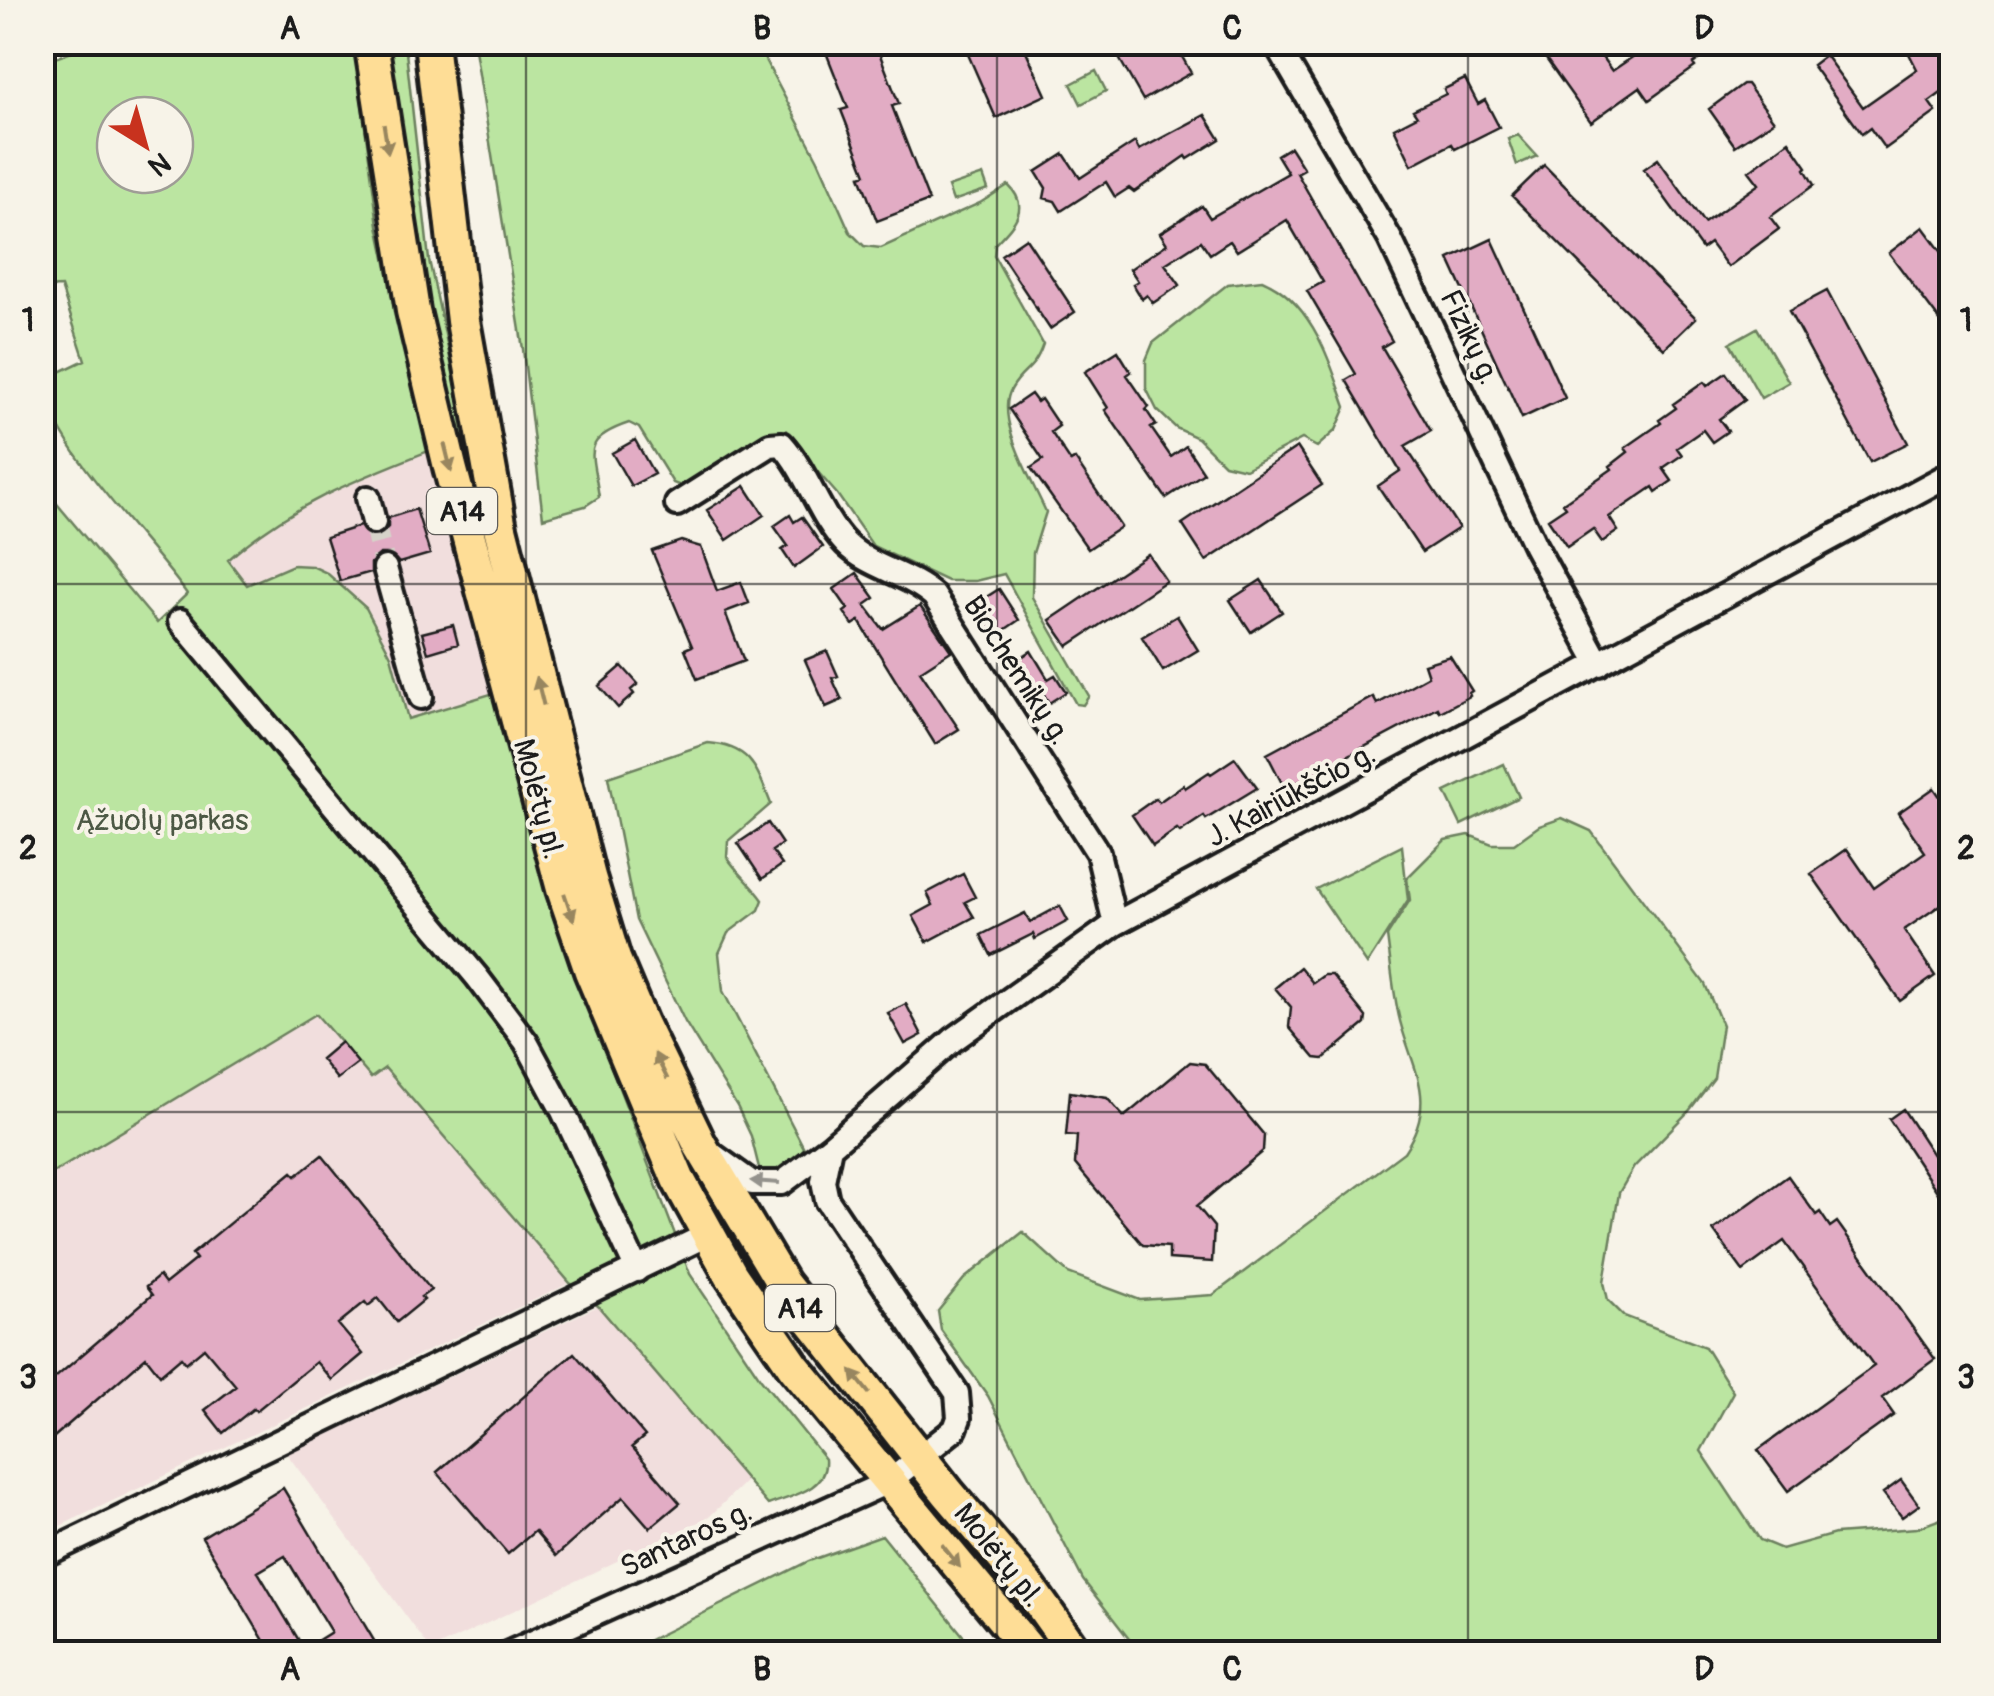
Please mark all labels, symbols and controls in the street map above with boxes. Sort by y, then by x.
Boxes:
text: A [280,9,301,49]
text: B [753,9,771,49]
text: C [1222,9,1242,49]
text: D [1694,9,1714,49]
north arrow [95,95,195,195]
one-way arrow [379,124,395,155]
text: N [141,144,177,183]
street label: Fizikų g. [1432,284,1508,391]
text: 1 [22,301,34,341]
text: 1 [1960,301,1972,341]
one-way arrow [441,443,456,474]
road number: A14 [427,488,497,534]
street label: Biochemikų g. [955,589,1079,752]
one-way arrow [532,675,547,706]
street label: Molėtų pl. [505,735,572,863]
street label: J. Kairiūkščio g. [1200,735,1382,855]
park label: Ąžuolų parkas [76,802,248,839]
text: 2 [19,829,37,869]
text: 2 [1957,829,1975,869]
one-way arrow [562,892,577,922]
one-way arrow [653,1051,670,1080]
one-way arrow [749,1174,780,1190]
road number: A14 [765,1285,835,1331]
text: 3 [19,1358,37,1398]
text: 3 [1957,1358,1975,1398]
one-way arrow [849,1369,871,1394]
street label: Santaros g. [614,1493,758,1586]
street label: Molėtų pl. [946,1496,1052,1615]
one-way arrow [940,1543,962,1568]
text: A [280,1650,301,1690]
text: B [753,1650,771,1690]
text: C [1222,1650,1242,1690]
text: D [1694,1650,1714,1690]

